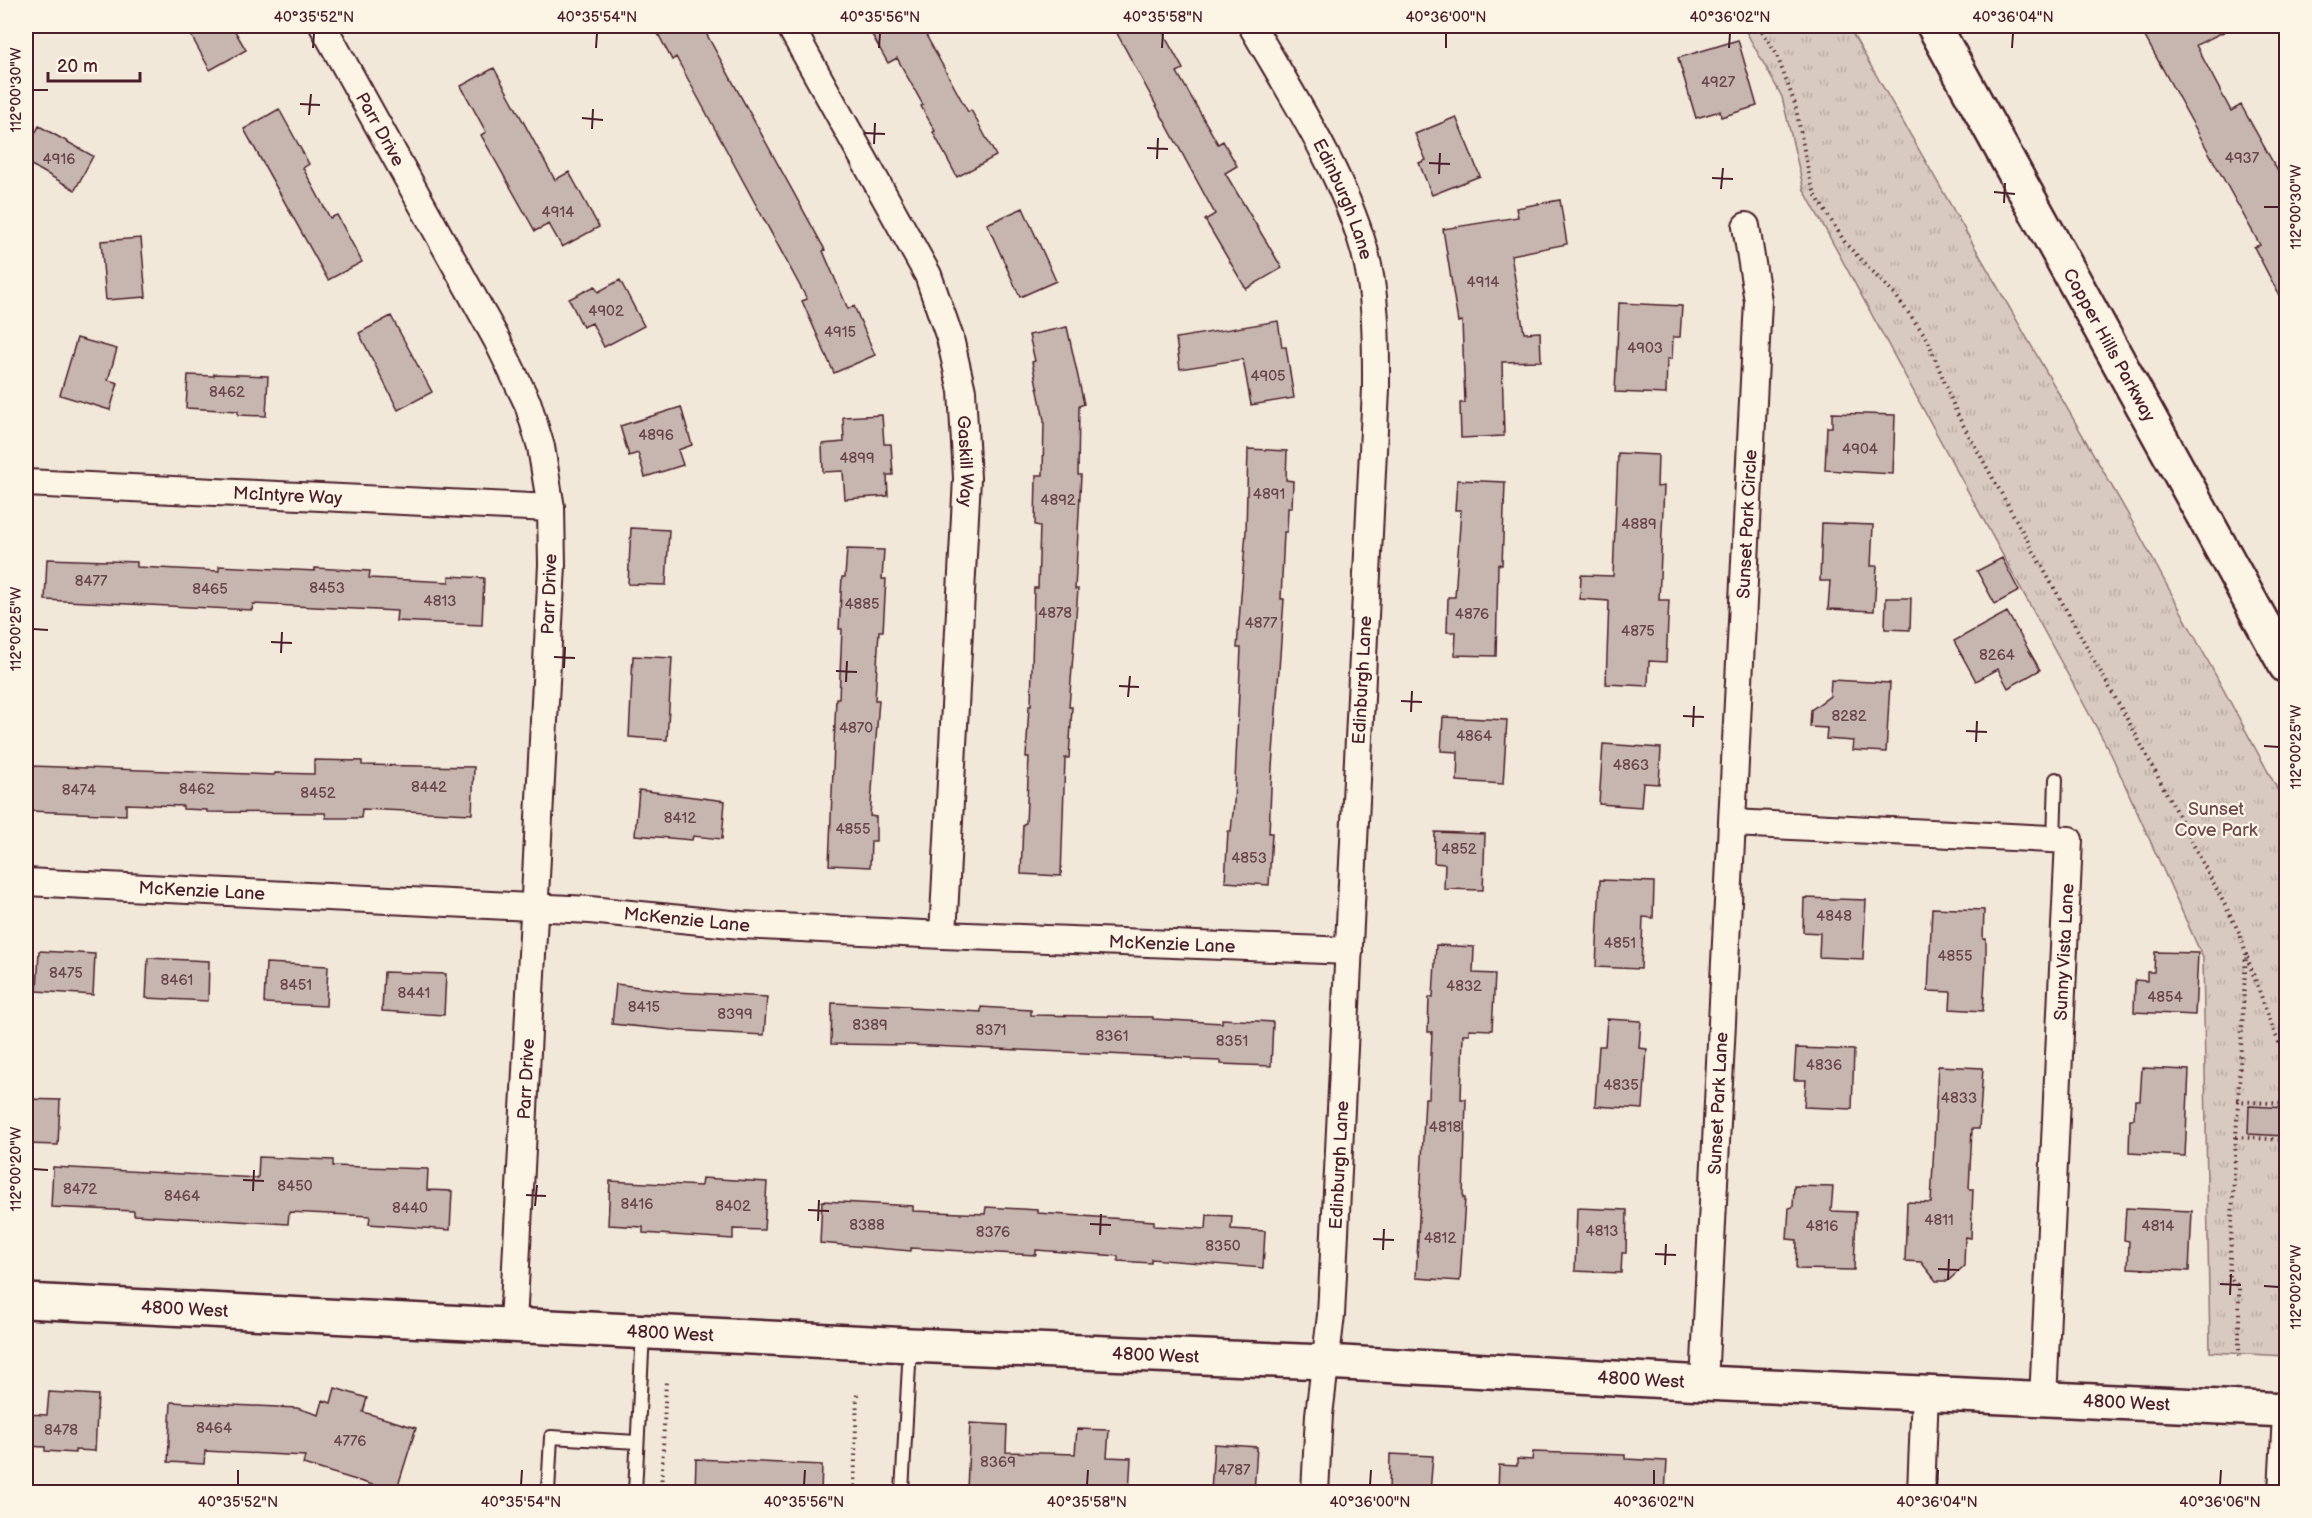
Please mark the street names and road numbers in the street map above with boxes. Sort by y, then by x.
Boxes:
street label: Parr Drive [351,89,409,170]
street label: Edinburgh Lane [1308,135,1376,262]
street label: Copper Hills Parkway [2058,265,2160,426]
street label: Gaskill Way [952,415,977,508]
street label: Sunset Park Circle [1733,449,1762,599]
street label: McIntyre Way [233,483,344,509]
street label: Parr Drive [538,553,561,635]
street label: Edinburgh Lane [1349,615,1376,745]
street label: McKenzie Lane [138,878,266,905]
street label: Sunny Vista Lane [2050,882,2079,1021]
street label: McKenzie Lane [623,903,751,936]
street label: McKenzie Lane [1108,932,1236,958]
street label: Sunset Park Lane [1704,1031,1733,1175]
street label: Parr Drive [514,1038,539,1120]
street label: Edinburgh Lane [1326,1100,1353,1230]
street label: 4800 West [141,1297,229,1322]
street label: 4800 West [626,1321,715,1346]
street label: 4800 West [1112,1343,1200,1368]
street label: 4800 West [1597,1367,1686,1393]
street label: 4800 West [2082,1391,2171,1416]

